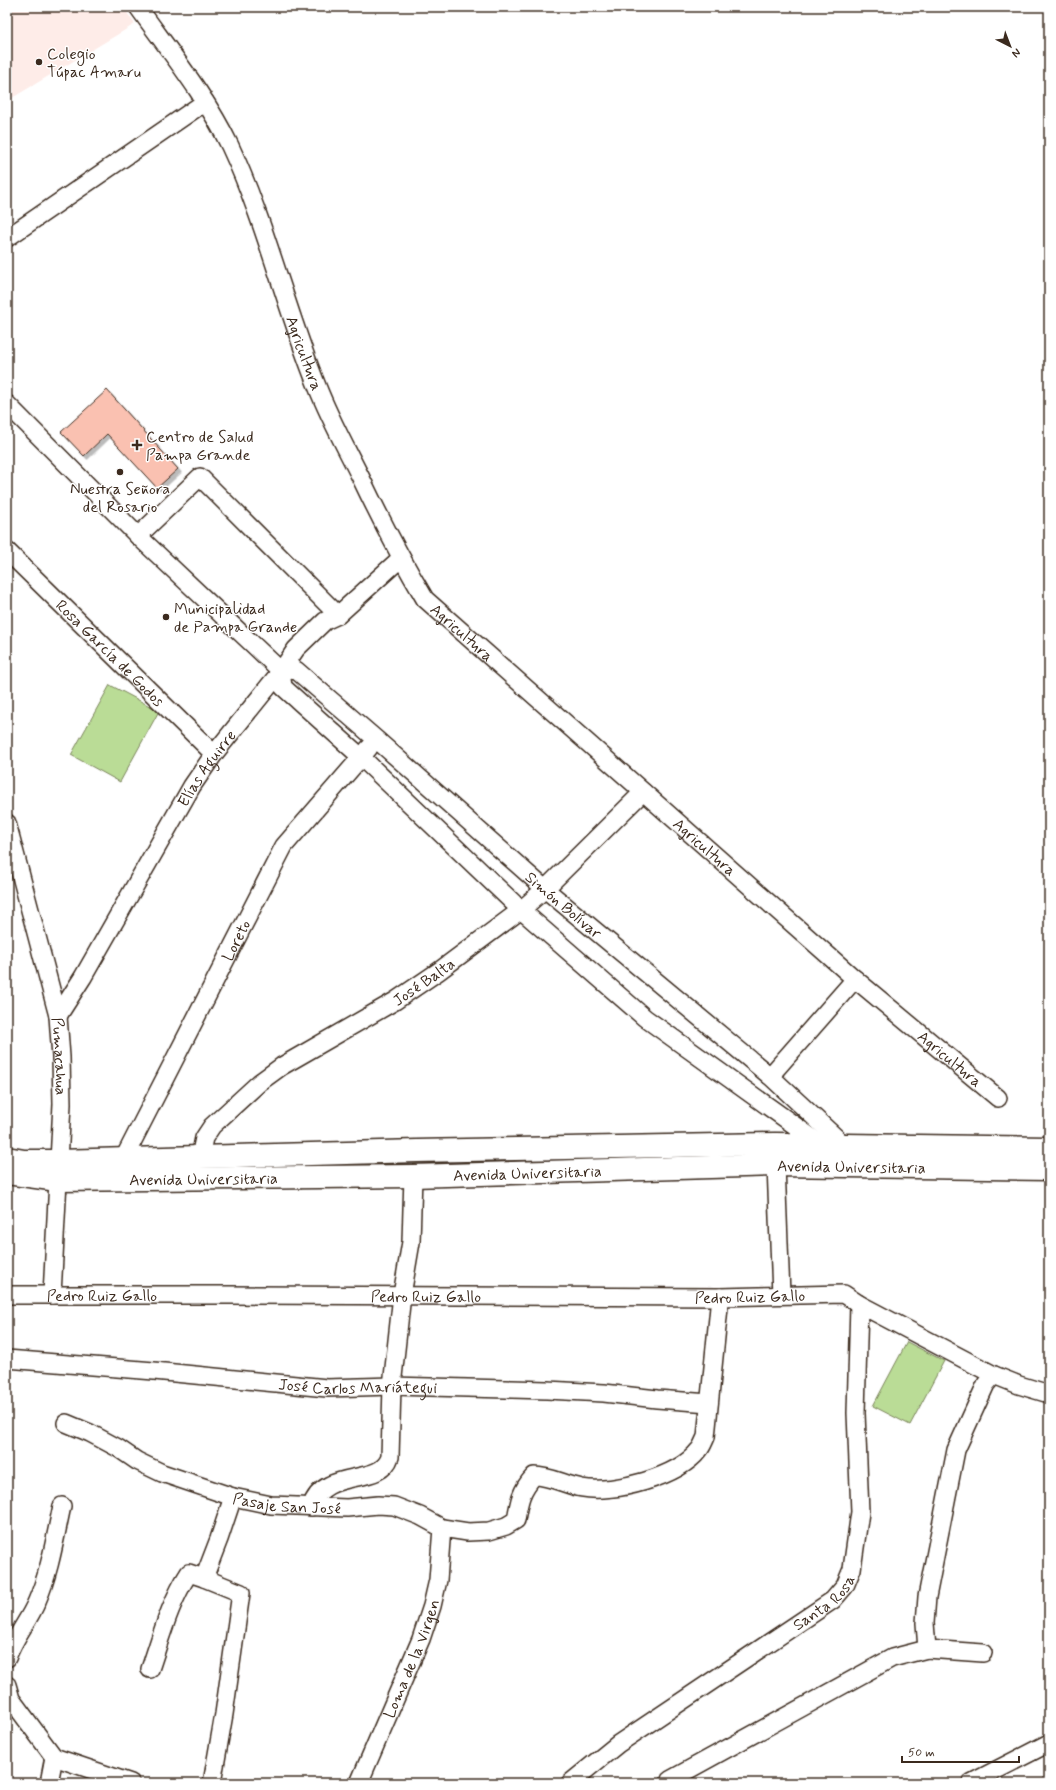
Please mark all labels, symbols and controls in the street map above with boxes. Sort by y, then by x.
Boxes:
north arrow [990,26,1030,66]
place label: Colegio Túpac Amaru [47,44,141,83]
text: N [1009,45,1023,60]
marker: Colegio Túpac Amaru [34,57,44,67]
street label: Agricultura [280,313,327,394]
place label: Centro de Salud Pampa Grande [146,427,254,466]
marker: Centro de Salud Pampa Grande [131,439,143,451]
marker: Nuestra Señora del Rosario [115,467,125,477]
place label: Nuestra Señora del Rosario [70,479,170,518]
street label: Rosa García de Godos [51,596,168,712]
place label: Municipalidad de Pampa Grande [174,599,297,638]
street label: Agricultura [425,599,497,667]
marker: Municipalidad de Pampa Grande [161,612,171,622]
street label: Elías Aguirre [173,726,241,811]
street label: Agricultura [668,814,740,881]
street label: Simón Bolívar [520,867,606,944]
street label: Loreto [218,917,256,965]
street label: José Balta [389,954,460,1012]
street label: Pumacahua [46,1017,71,1096]
street label: Agricultura [913,1026,986,1092]
street label: Avenida Universitaria [777,1156,926,1179]
street label: Avenida Universitaria [453,1161,602,1187]
street label: Avenida Universitaria [129,1169,278,1191]
street label: Pedro Ruiz Gallo [47,1286,157,1307]
street label: Pedro Ruiz Gallo [695,1286,806,1309]
street label: Pedro Ruiz Gallo [371,1287,481,1308]
street label: José Carlos Mariátegui [277,1374,438,1400]
street label: Pasaje San José [231,1488,341,1520]
street label: Santa Rosa [789,1572,860,1636]
street label: Loma de la Virgen [379,1598,445,1722]
scale bar [902,1738,1019,1764]
text: 50 m [908,1745,935,1761]

